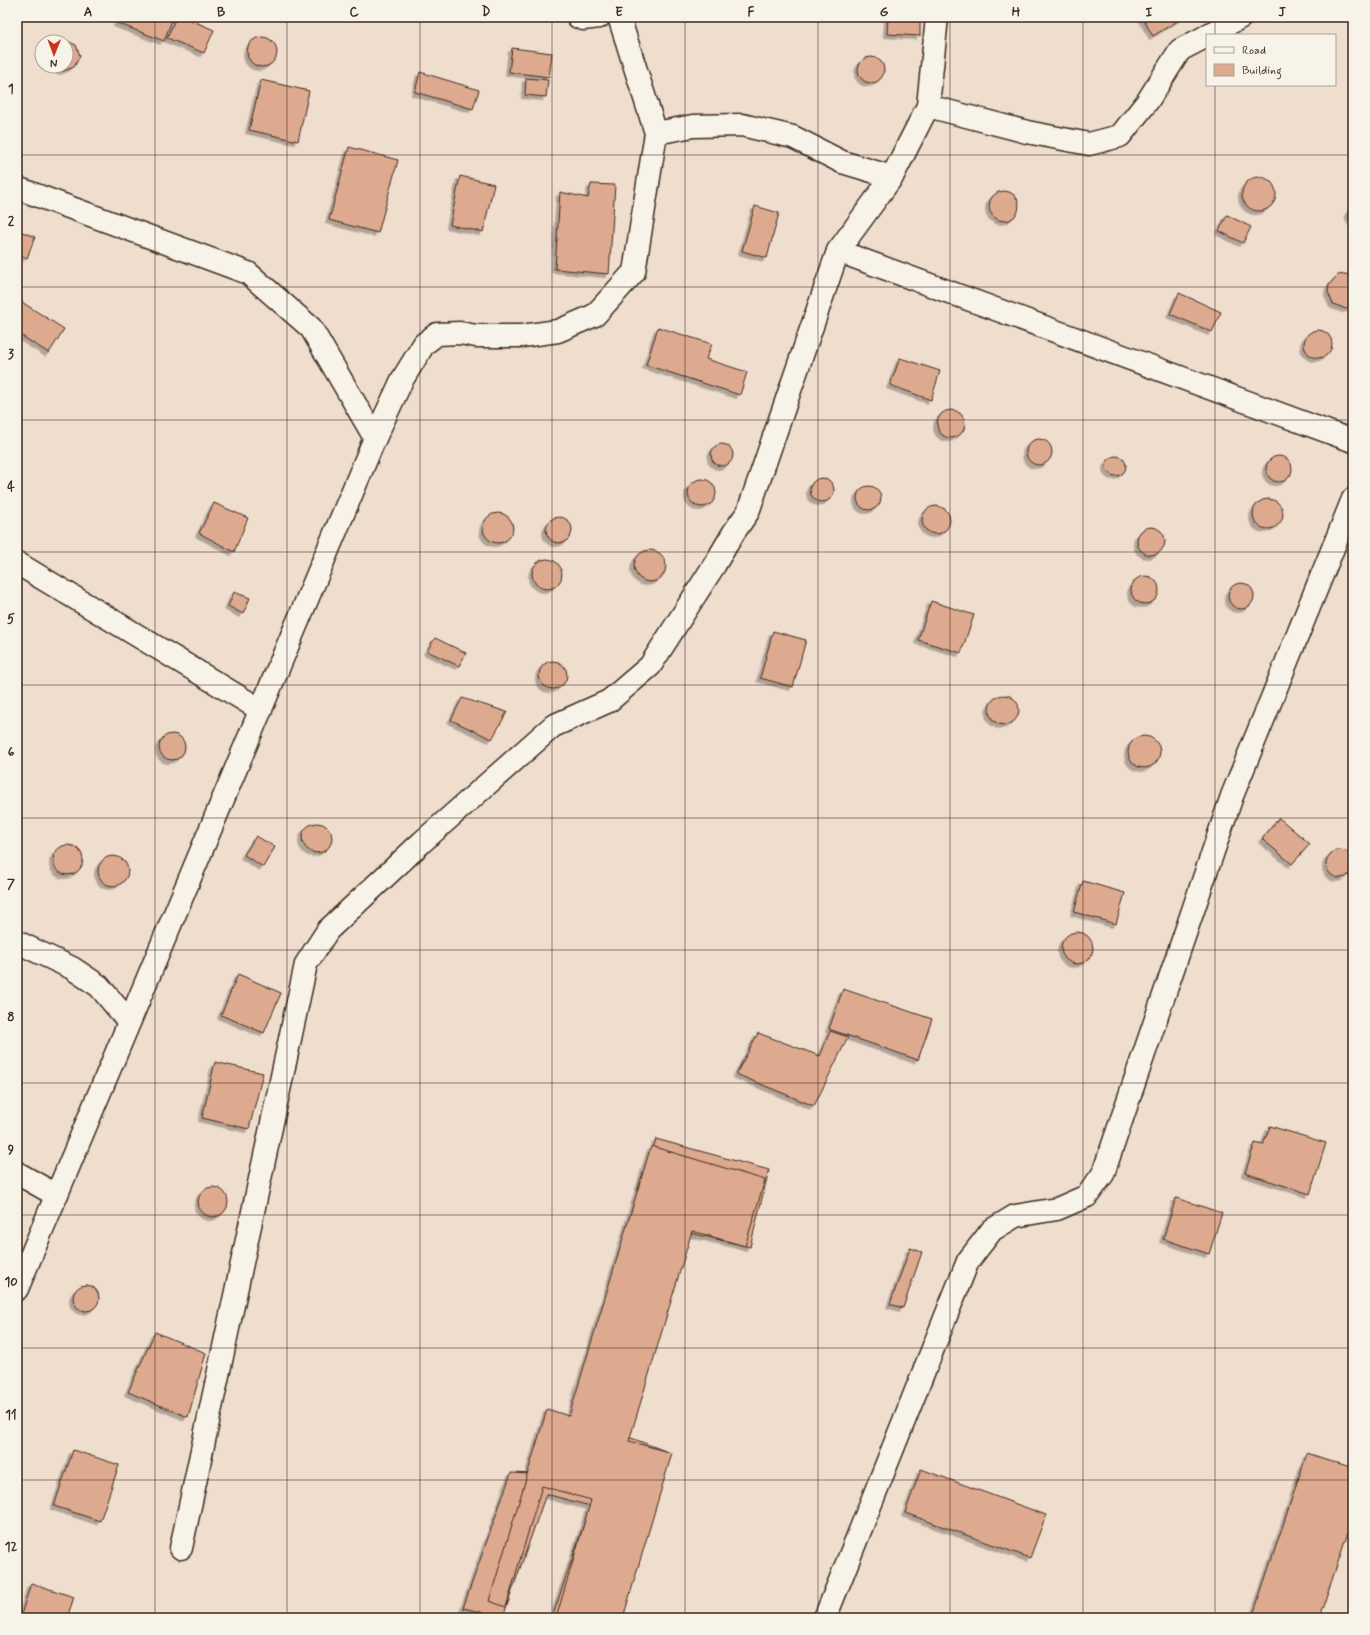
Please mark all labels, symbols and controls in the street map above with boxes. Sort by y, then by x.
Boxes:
text: A [84,4,92,21]
text: B [217,4,226,21]
text: C [349,4,359,21]
text: D [482,4,491,21]
text: E [615,4,623,21]
text: F [748,4,755,21]
text: G [880,4,889,21]
text: H [1012,4,1021,21]
text: I [1146,4,1153,21]
text: J [1278,4,1286,21]
north arrow [34,34,74,74]
legend [1206,34,1336,86]
text: Road [1242,43,1266,59]
text: N [50,56,58,70]
text: Building [1242,63,1282,80]
text: 1 [8,81,14,98]
text: 2 [8,213,15,230]
text: 3 [8,346,14,363]
text: 4 [7,479,15,496]
text: 5 [7,611,15,628]
text: 6 [8,744,15,761]
text: 7 [7,876,15,893]
text: 8 [7,1009,15,1026]
text: 9 [8,1142,15,1159]
text: 10 [4,1274,18,1291]
text: 11 [5,1407,17,1424]
text: 12 [5,1539,17,1556]

